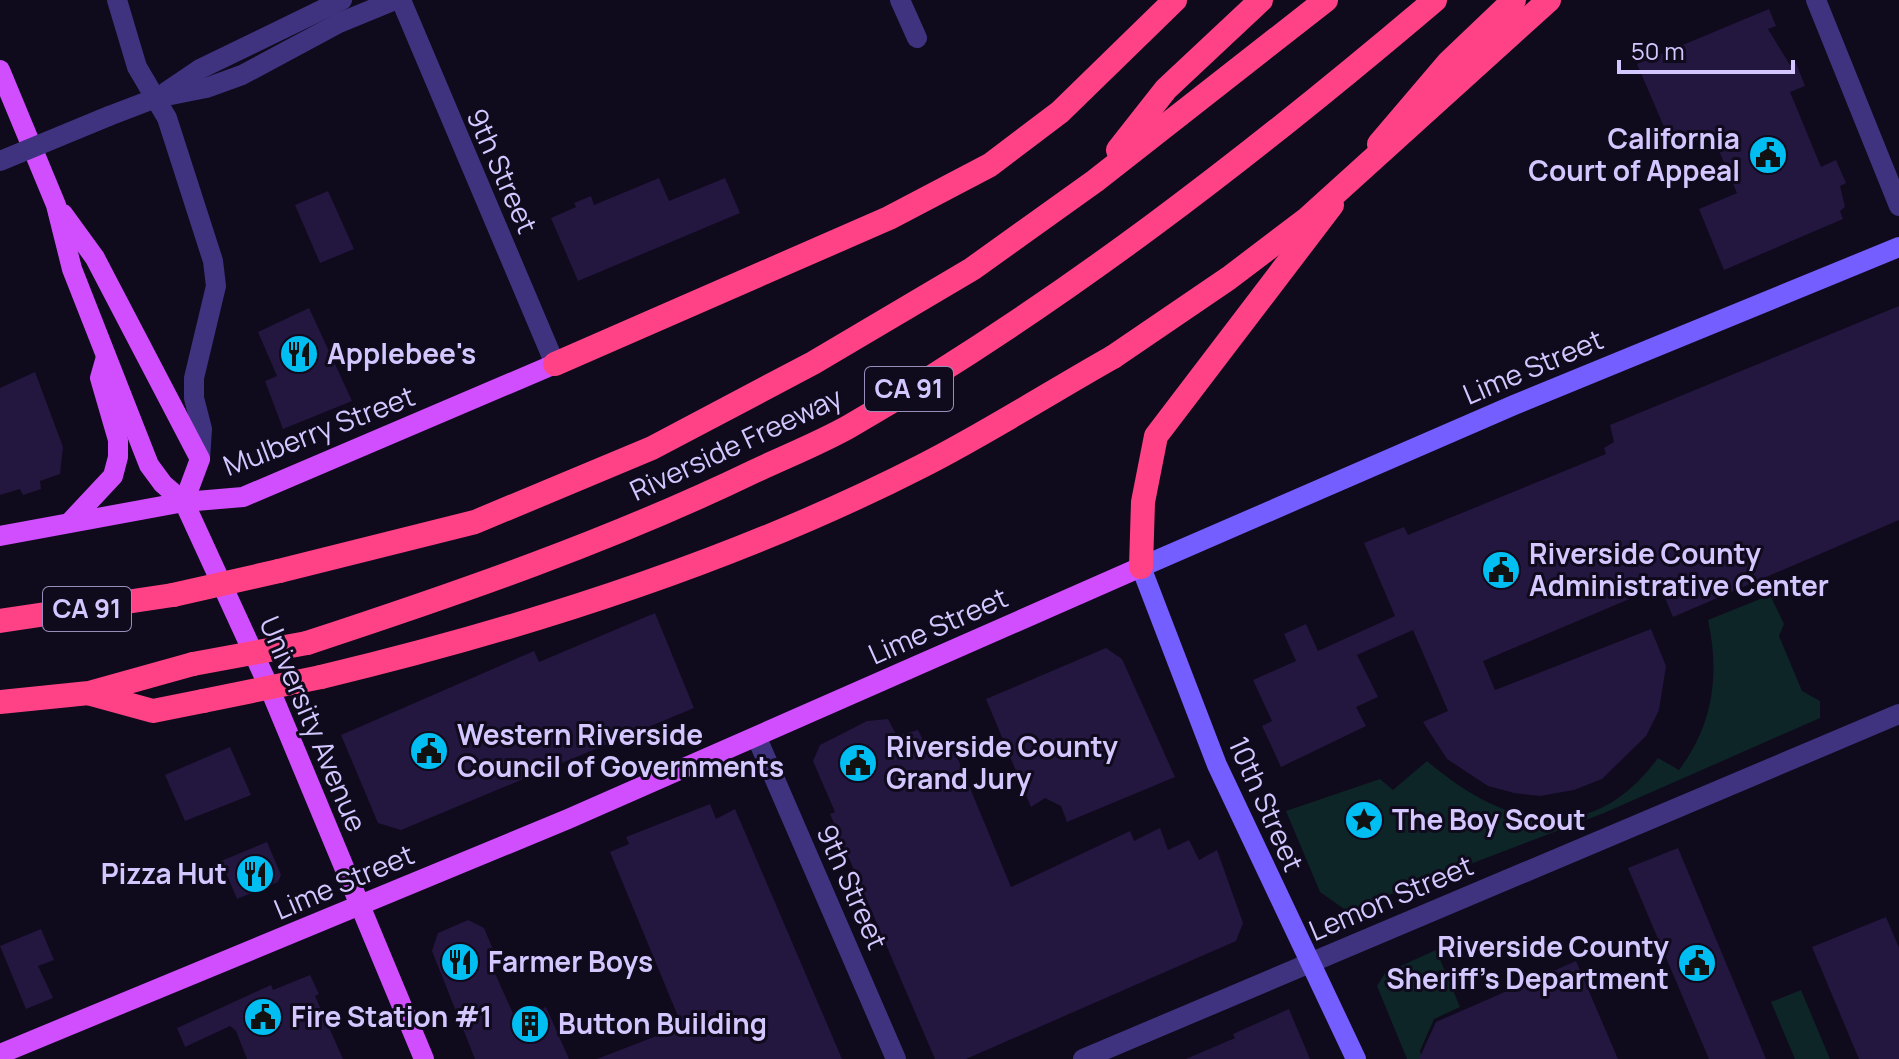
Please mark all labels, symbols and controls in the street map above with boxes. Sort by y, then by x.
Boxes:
scale bar [1619,24,1793,74]
text: 50 m [1631,34,1685,67]
street label: 9th Street [458,102,547,239]
place label: California Court of Appeal [1528,119,1740,189]
public building icon: California Court of Appeal [1747,134,1789,176]
street label: Lime Street [1457,320,1608,413]
restaurant icon: Applebee's [278,333,320,375]
place label: Applebee's [327,334,476,372]
road number: CA 91 [865,367,953,411]
street label: Mulberry Street [217,376,420,484]
street label: Riverside Freeway [623,377,848,509]
place label: Riverside County Administrative Center [1529,534,1829,604]
public building icon: Riverside County Administrative Center [1480,549,1522,591]
street label: Lime Street [862,577,1013,673]
road number: CA 91 [43,587,131,631]
street label: University Avenue [251,610,376,837]
place label: Western Riverside Council of Governments [457,715,784,785]
place label: Riverside County Grand Jury [886,727,1118,797]
public building icon: Western Riverside Council of Governments [408,730,450,772]
street label: 10th Street [1220,730,1313,877]
public building icon: Riverside County Grand Jury [837,742,879,784]
place icon: The Boy Scout [1343,799,1385,841]
place label: The Boy Scout [1392,800,1586,838]
street label: 9th Street [808,818,897,955]
street label: Lime Street [268,835,419,928]
street label: Lemon Street [1303,845,1479,949]
restaurant icon: Pizza Hut [234,853,276,895]
place label: Pizza Hut [101,854,227,892]
place label: Riverside County Sheriff's Department [1386,927,1669,997]
restaurant icon: Farmer Boys [439,941,481,983]
place label: Farmer Boys [488,942,653,980]
public building icon: Riverside County Sheriff's Department [1676,942,1718,984]
public building icon: Fire Station #1 [242,996,284,1038]
place label: Fire Station #1 [291,997,492,1035]
building icon: Button Building [509,1003,551,1045]
place label: Button Building [558,1004,767,1042]

